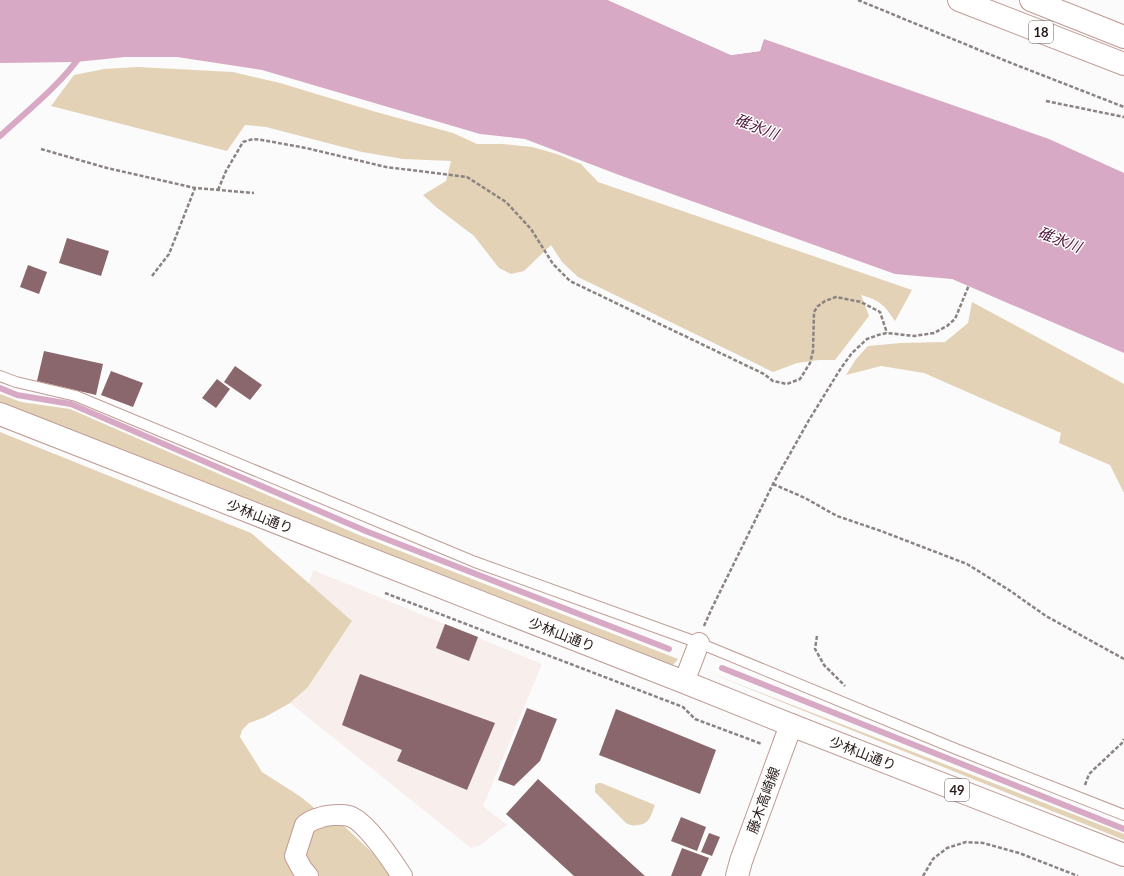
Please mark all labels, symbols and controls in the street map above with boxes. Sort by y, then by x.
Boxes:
road number: 18 [1029,21,1053,43]
water label: 碓氷川 [733,110,783,143]
water label: 碓氷川 [1036,223,1086,256]
street label: 少林山通り [224,496,296,536]
street label: 少林山通り [526,614,598,654]
street label: 少林山通り [827,733,899,773]
street label: 藤木高崎線 [743,764,783,836]
road number: 49 [945,779,969,801]

